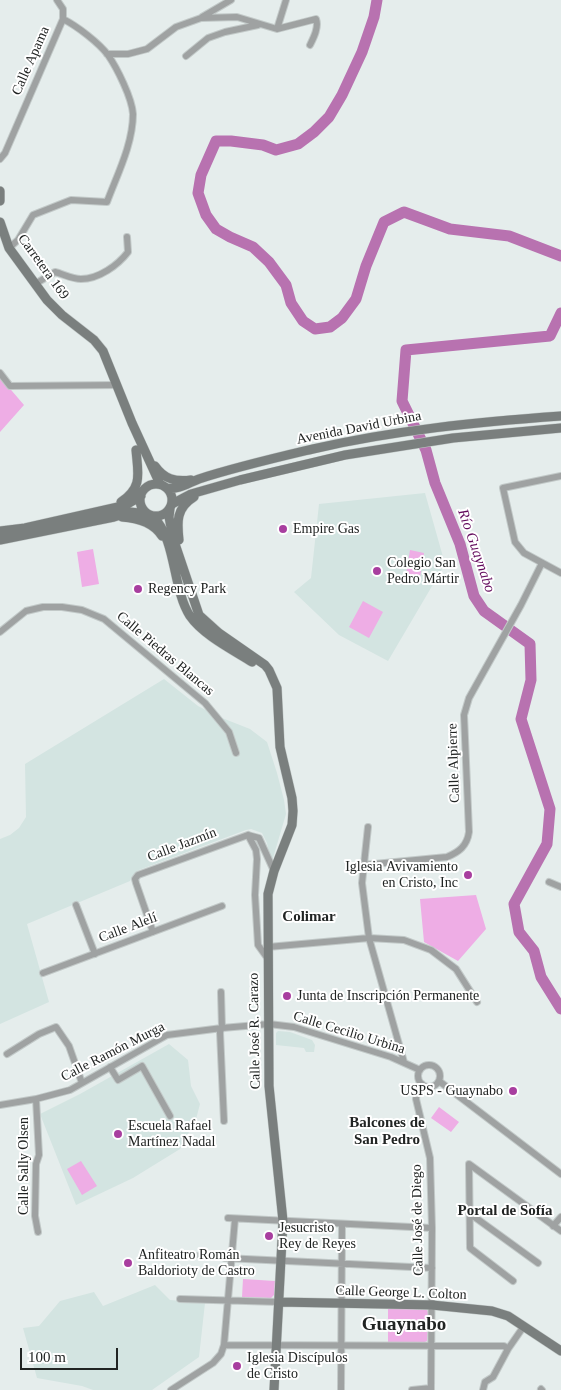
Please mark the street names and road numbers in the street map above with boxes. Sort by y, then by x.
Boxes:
street label: Calle Apama [8,24,54,98]
street label: Carretera 169 [14,231,72,303]
street label: Avenida David Urbina [295,408,423,448]
street label: Calle Piedras Blancas [113,608,217,700]
street label: Calle Alpierre [444,723,464,803]
street label: Calle Jazmín [145,824,219,866]
street label: Calle Alelí [96,909,160,947]
street label: Calle José R. Carazo [246,973,264,1089]
street label: Calle Cecilio Urbina [291,1008,407,1058]
street label: Calle Ramón Murga [58,1019,168,1085]
street label: Calle Sally Olsen [16,1117,32,1215]
street label: Calle José de Diego [409,1164,427,1276]
street label: Calle George L. Colton [335,1282,467,1304]

